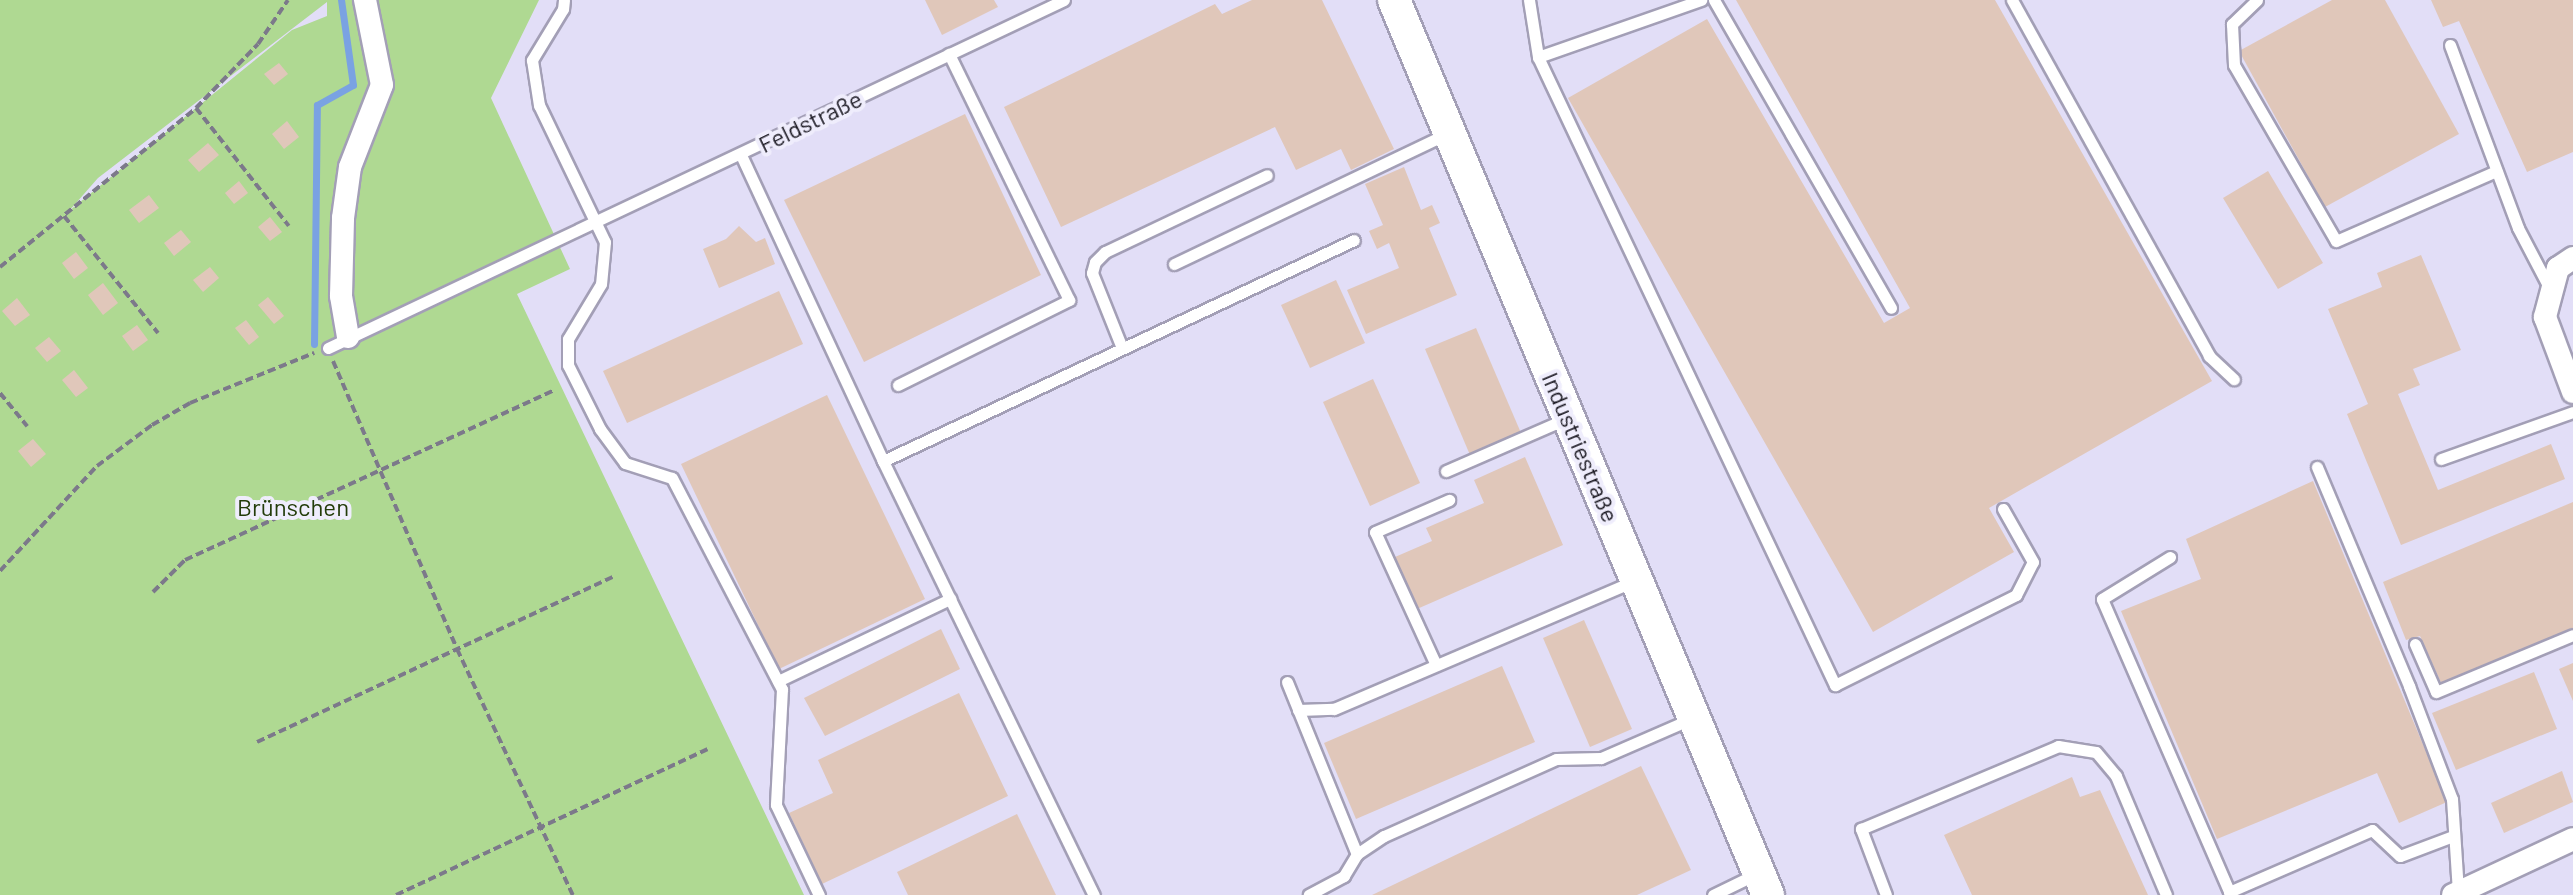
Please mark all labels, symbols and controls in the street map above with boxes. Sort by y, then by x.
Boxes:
street label: Feldstraße [754,84,866,158]
street label: Industriestraße [1536,368,1626,526]
park label: Brünschen [237,493,349,521]

